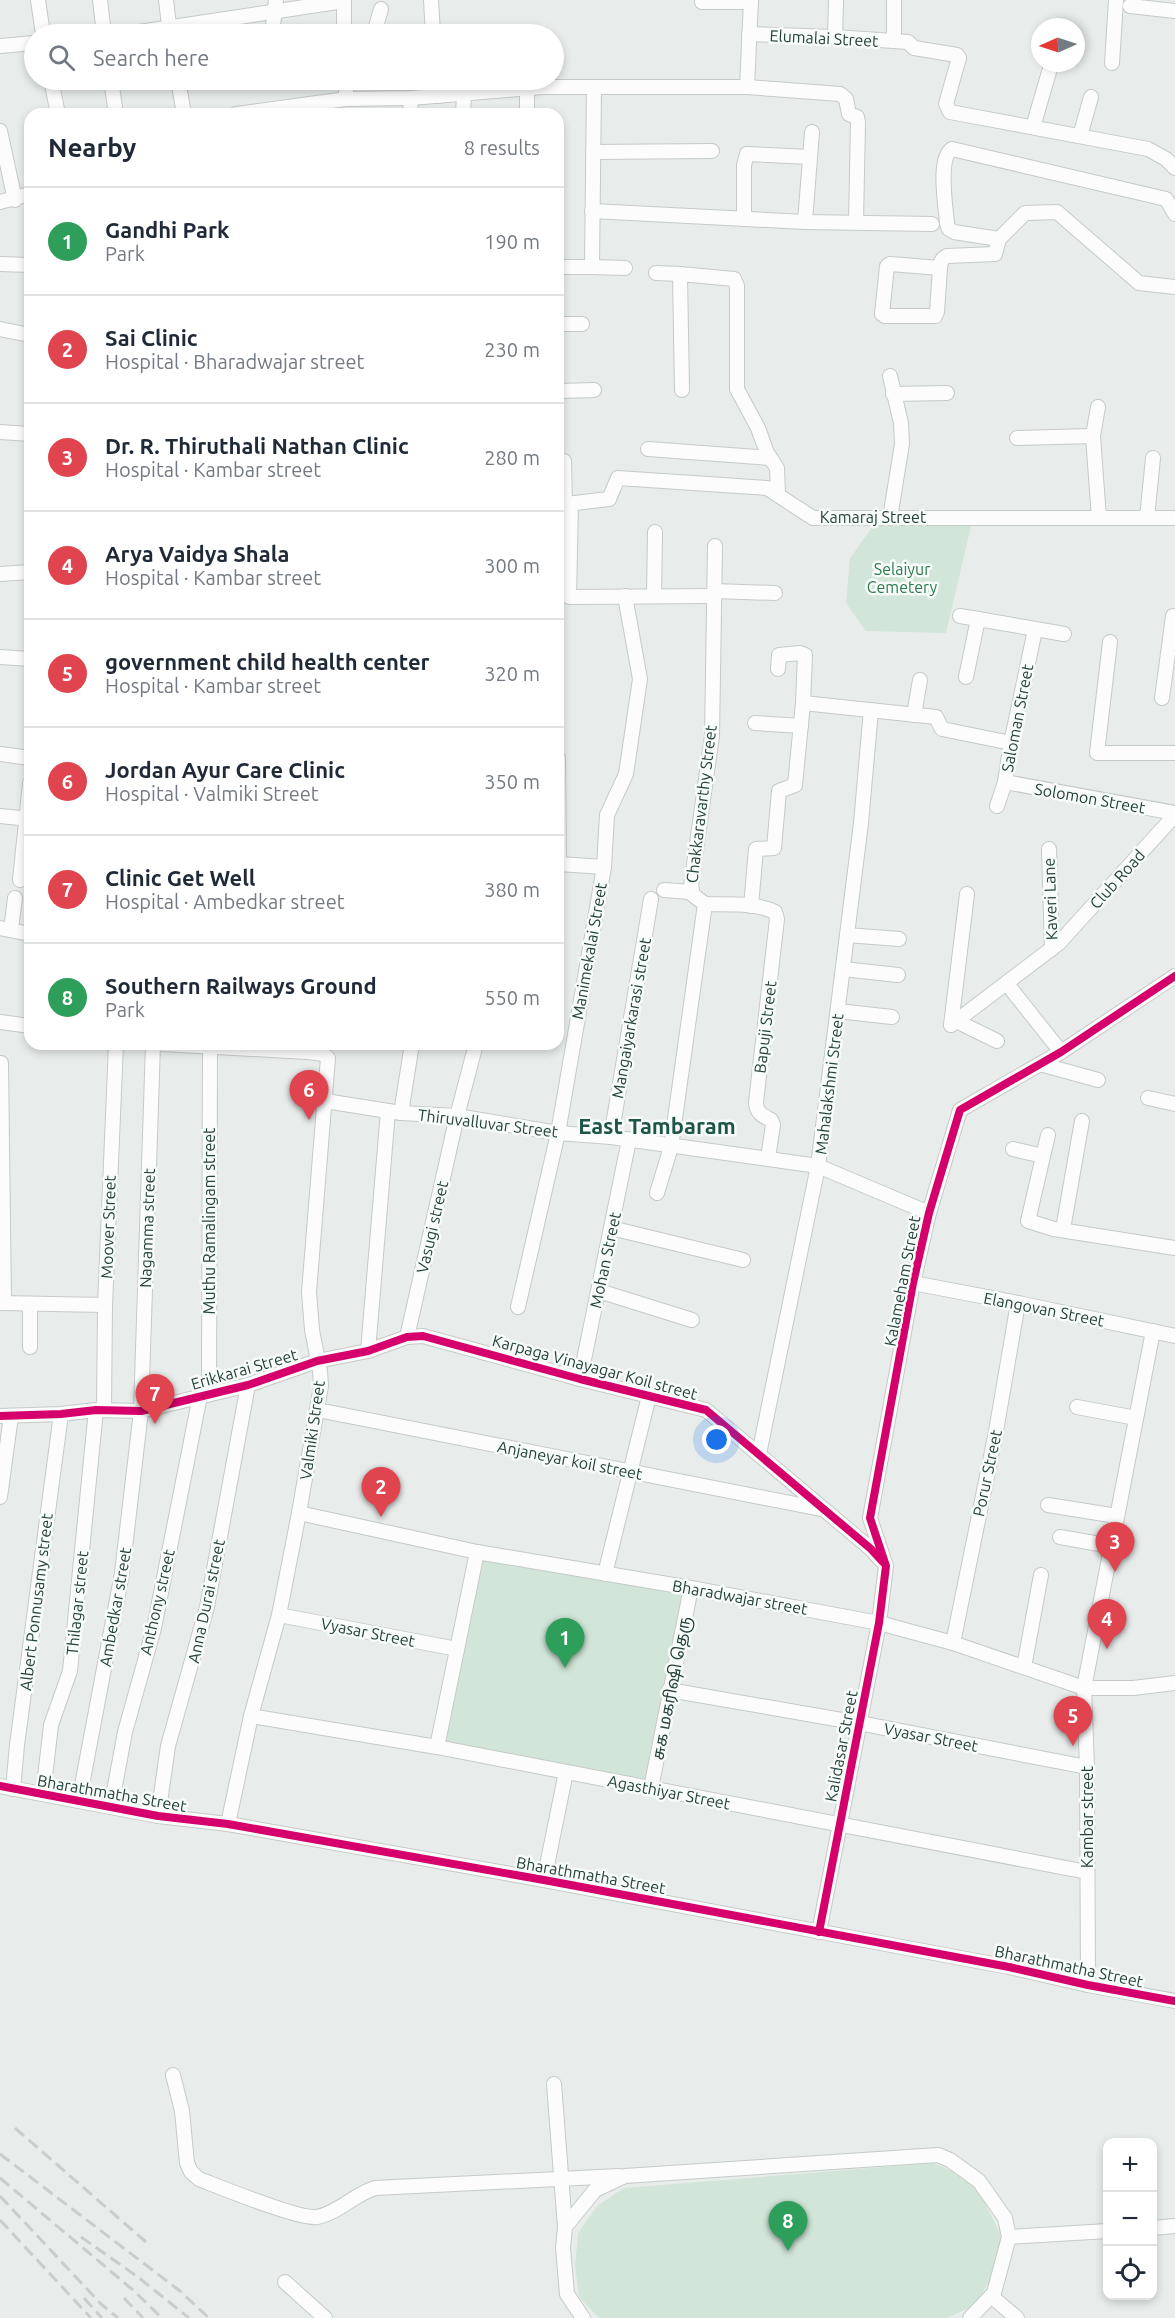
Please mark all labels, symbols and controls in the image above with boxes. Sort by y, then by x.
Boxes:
north arrow [1031,18,1085,72]
search box [24,24,564,90]
street label: Elumalai Street [769,26,880,50]
icon: search [45,41,78,74]
text: Search here [93,45,209,70]
text: Nearby [48,133,136,162]
text: 8 results [464,136,540,159]
text: Gandhi Park [105,217,229,242]
text: 1 [62,230,73,253]
text: 190 m [484,230,540,253]
text: Park [105,242,145,265]
text: Sai Clinic [105,325,198,350]
text: 2 [62,338,73,361]
text: 230 m [484,338,540,361]
text: Hospital · Bharadwajar street [105,350,364,373]
text: Dr. R. Thiruthali Nathan Clinic [105,433,409,458]
text: 3 [62,446,73,469]
text: 280 m [484,446,540,469]
text: Hospital · Kambar street [105,458,321,481]
street label: Kamaraj Street [820,508,927,526]
text: Arya Vaidya Shala [105,541,290,566]
text: 4 [62,554,73,577]
text: 300 m [484,554,540,577]
park label: Selaiyur Cemetery [867,560,938,596]
text: Hospital · Kambar street [105,566,321,589]
text: government child health center [105,649,430,674]
text: 5 [62,662,73,685]
text: 320 m [484,662,540,685]
street label: Saloman Street [998,662,1036,774]
text: Hospital · Kambar street [105,674,321,697]
street label: Chakkaravarthy Street [682,723,720,884]
text: Jordan Ayur Care Clinic [105,757,345,782]
text: 6 [62,770,73,793]
text: 350 m [484,770,540,793]
street label: Solomon Street [1033,779,1147,817]
text: Hospital · Valmiki Street [105,782,319,805]
street label: Club Road [1086,846,1148,912]
street label: Kaveri Lane [1040,857,1060,941]
text: Clinic Get Well [105,865,256,890]
text: 7 [62,878,73,901]
text: 380 m [484,878,540,901]
street label: Manimekalai Street [568,880,610,1021]
text: Hospital · Ambedkar street [105,890,345,913]
street label: Mangaiyarkarasi street [608,936,654,1100]
text: Southern Railways Ground [105,973,377,998]
street label: Bapuji Street [750,979,780,1074]
text: 8 [62,986,73,1009]
text: 550 m [484,986,540,1009]
text: Park [105,998,145,1021]
street label: Mahalakshmi Street [811,1012,847,1156]
pin: 6 [290,1070,328,1120]
street label: Thiruvalluvar Street [417,1105,560,1141]
district label: East Tambaram [578,1113,736,1138]
street label: Muthu Ramalingam street [200,1127,218,1314]
street label: Nagamma street [136,1167,158,1288]
street label: Moover Street [97,1174,119,1279]
street label: Vasugi street [413,1178,452,1275]
street label: Mohan Street [586,1209,624,1310]
street label: Kalameham Street [881,1214,924,1348]
street label: Elangovan Street [982,1288,1107,1330]
street label: Karpaga Vinayagar Koil street [491,1331,700,1403]
street label: Erikkarai Street [189,1345,300,1393]
pin: 7 [136,1374,174,1424]
street label: Valmiki Street [296,1378,328,1481]
your location [702,1425,731,1454]
street label: Porur Street [969,1427,1005,1518]
street label: Anjaneyar koil street [496,1437,645,1483]
pin: 2 [362,1468,400,1517]
street label: Albert Ponnusamy street [16,1512,56,1692]
pin: 3 [1096,1522,1134,1572]
street label: Anna Durai street [184,1537,228,1665]
street label: Ambedkar street [96,1545,134,1668]
street label: Anthony street [136,1547,178,1657]
street label: Thilagar street [63,1549,91,1656]
street label: Bharadwajar street [671,1576,810,1618]
pin: 4 [1088,1600,1126,1649]
street label: Vyasar Street [319,1614,417,1650]
street label: சுக மகரிஷி தெரு [648,1614,697,1762]
pin: 1 [546,1618,584,1668]
street label: Kalidasar Street [821,1688,861,1803]
pin: 5 [1054,1696,1092,1746]
street label: Vyasar Street [882,1719,980,1755]
street label: Kambar street [1078,1765,1096,1868]
street label: Bharathmatha Street [36,1771,189,1815]
street label: Agasthiyar Street [606,1771,732,1813]
street label: Bharathmatha Street [515,1853,668,1897]
street label: Bharathmatha Street [993,1941,1146,1991]
map controls [1103,2138,1157,2300]
button: + [1103,2138,1157,2192]
button: − [1103,2192,1157,2246]
pin: 8 [768,2202,808,2251]
button: locate [1103,2246,1157,2300]

